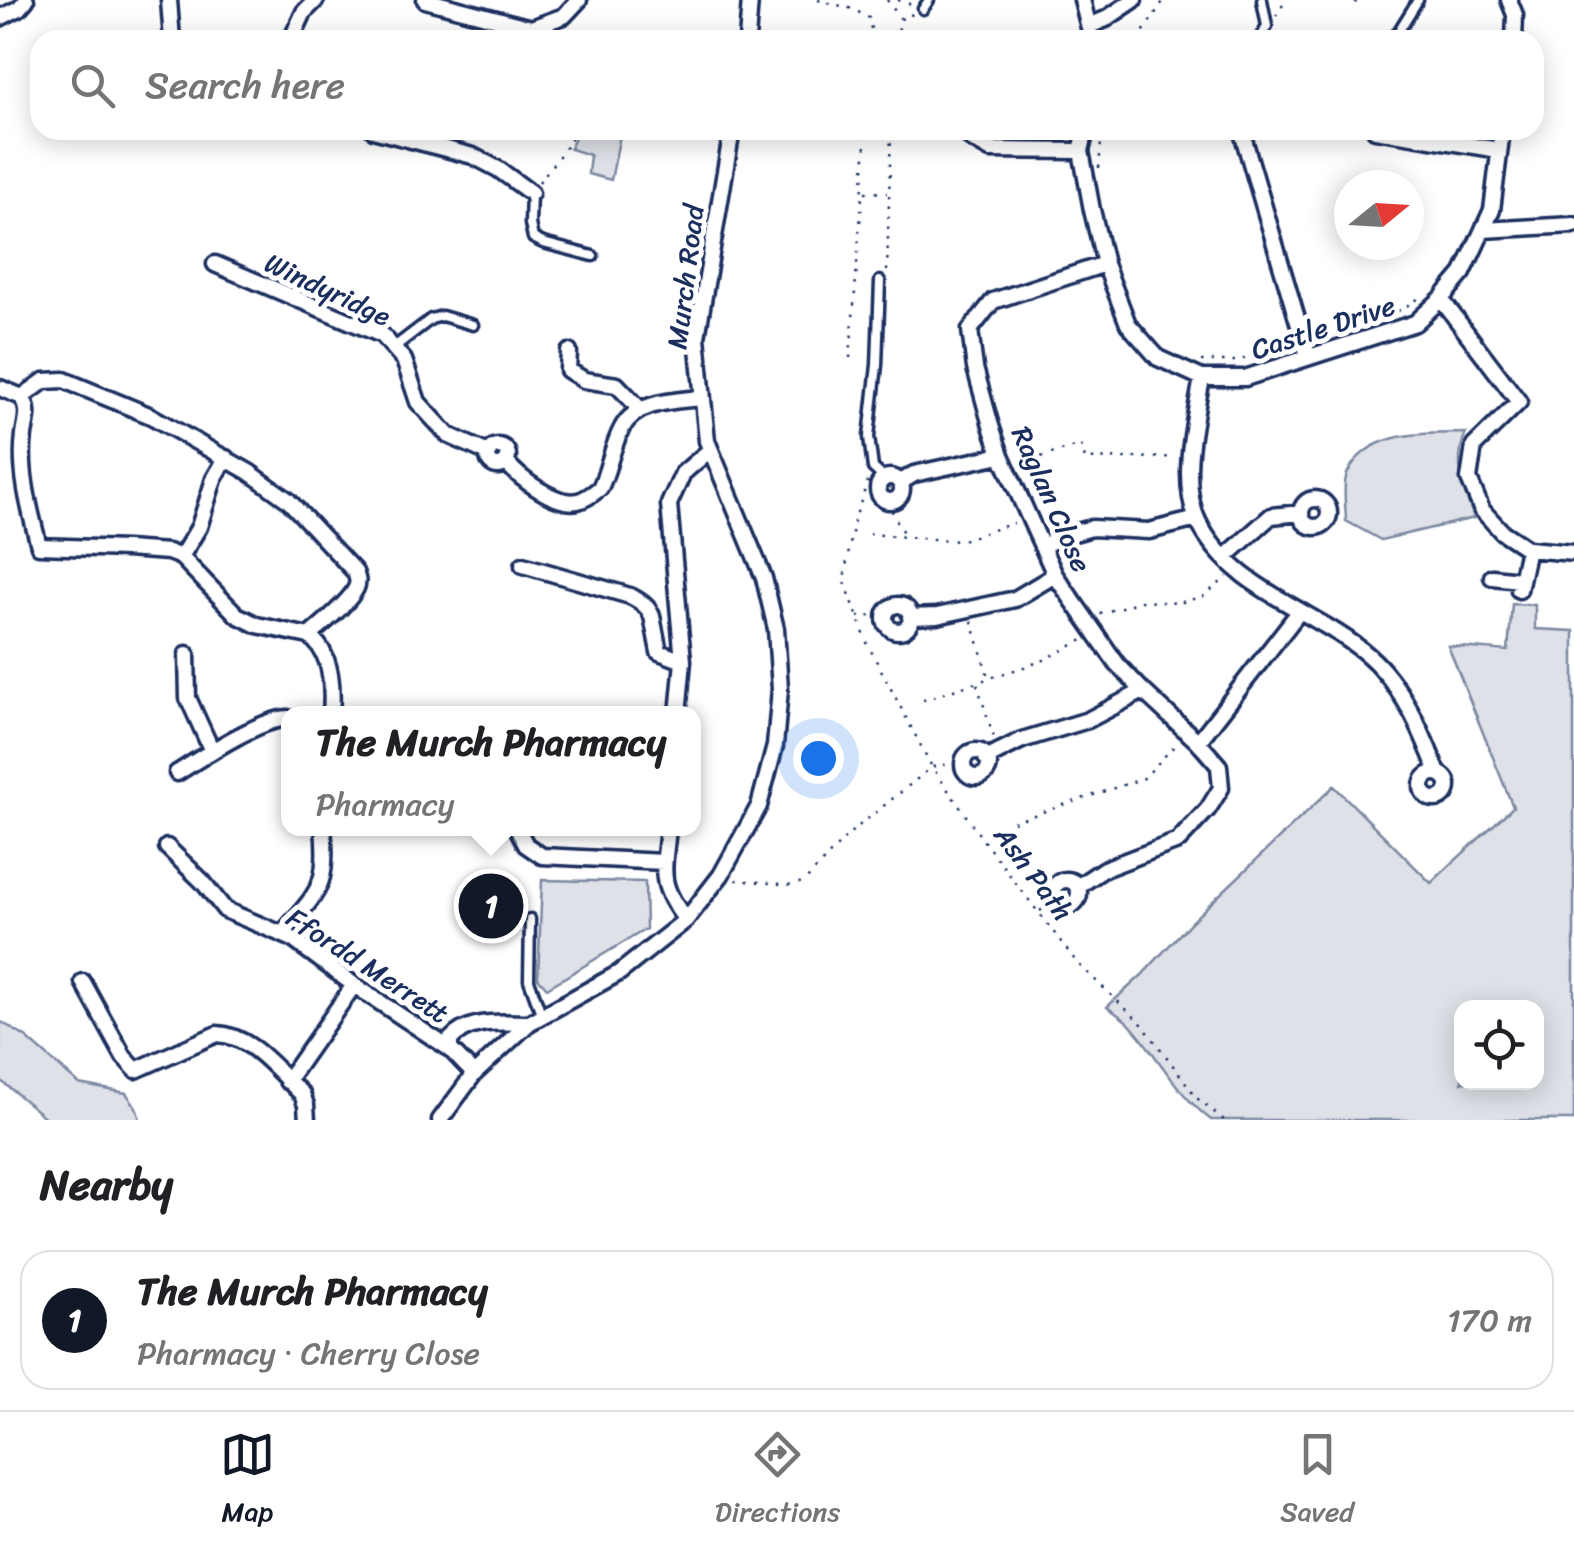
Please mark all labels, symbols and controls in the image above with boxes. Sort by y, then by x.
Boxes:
search box [30,30,1544,140]
text: Search here [145,52,345,119]
icon: search [65,58,120,113]
north arrow [1334,170,1424,260]
street label: Murch Road [652,200,719,352]
street label: Windyridge [256,239,399,340]
street label: Castle Drive [1244,281,1402,374]
street label: Raglan Close [997,418,1106,581]
popup [281,706,701,836]
text: The Murch Pharmacy [316,709,666,776]
your location [793,733,844,784]
text: Pharmacy [316,776,454,833]
street label: Ash Path [980,814,1086,932]
pin: 1 [458,868,524,944]
street label: Ffordd Merrett [276,894,459,1037]
map controls [1454,1000,1544,1090]
button: locate [1454,1000,1544,1090]
text: Nearby [40,1148,173,1222]
text: The Murch Pharmacy [137,1258,488,1325]
text: 1 [68,1292,81,1349]
text: 170 m [1447,1292,1532,1349]
text: Pharmacy · Cherry Close [137,1325,480,1382]
tab: Map [220,1427,275,1536]
tab: Directions [715,1427,840,1536]
tab: Saved [1280,1427,1354,1536]

